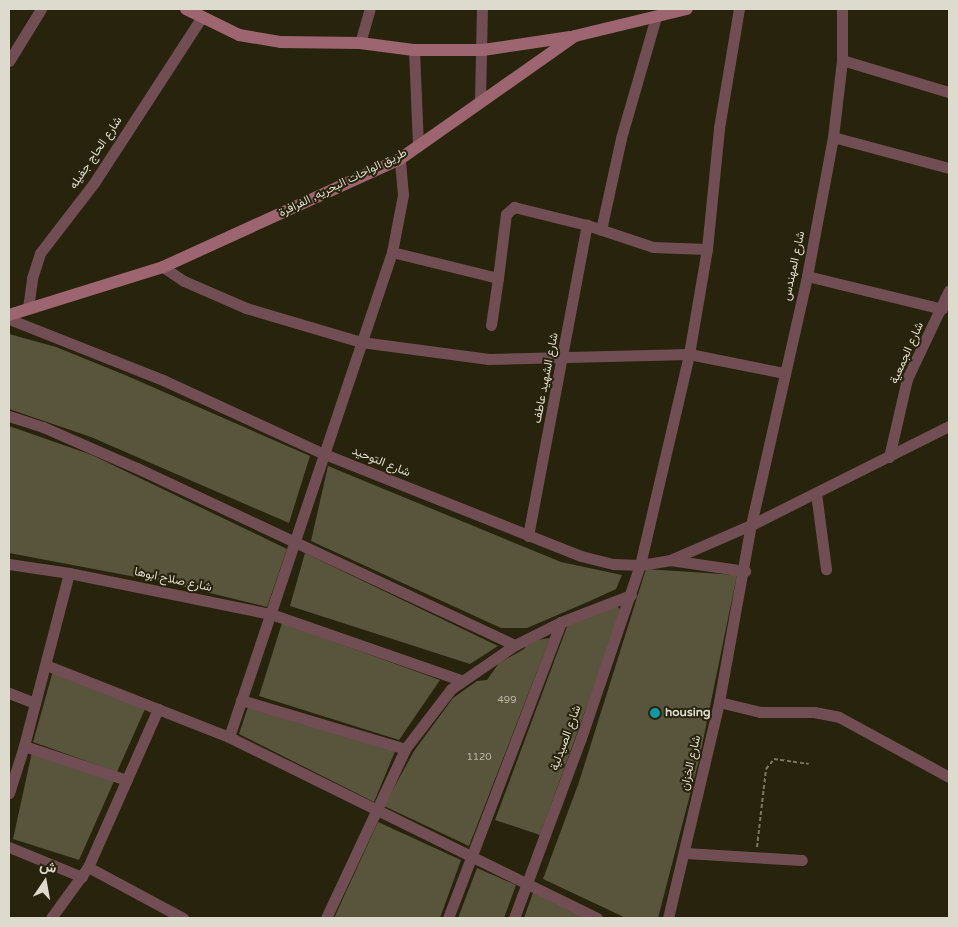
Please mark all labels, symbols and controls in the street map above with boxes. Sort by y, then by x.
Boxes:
street label: شارع الحاج جفيله [66,114,126,192]
street label: طريق الواحات البحريه, الفرافرة [277,146,409,220]
street label: شارع المهندس [780,230,808,302]
street label: شارع الجمعية [887,320,927,386]
street label: شارع الشهيد عاطف [530,332,562,424]
street label: شارع التوحيد [350,444,412,480]
street label: شارع صلاح ابوها [133,565,213,595]
house number: 499 [498,695,516,707]
street label: شارع الصيدلية [548,703,584,773]
place label: housing [665,706,711,720]
marker: housing [649,707,661,719]
street label: شارع الخزان [678,734,704,792]
house number: 1120 [466,752,492,764]
north arrow [20,857,70,907]
text: ش [38,857,58,877]

